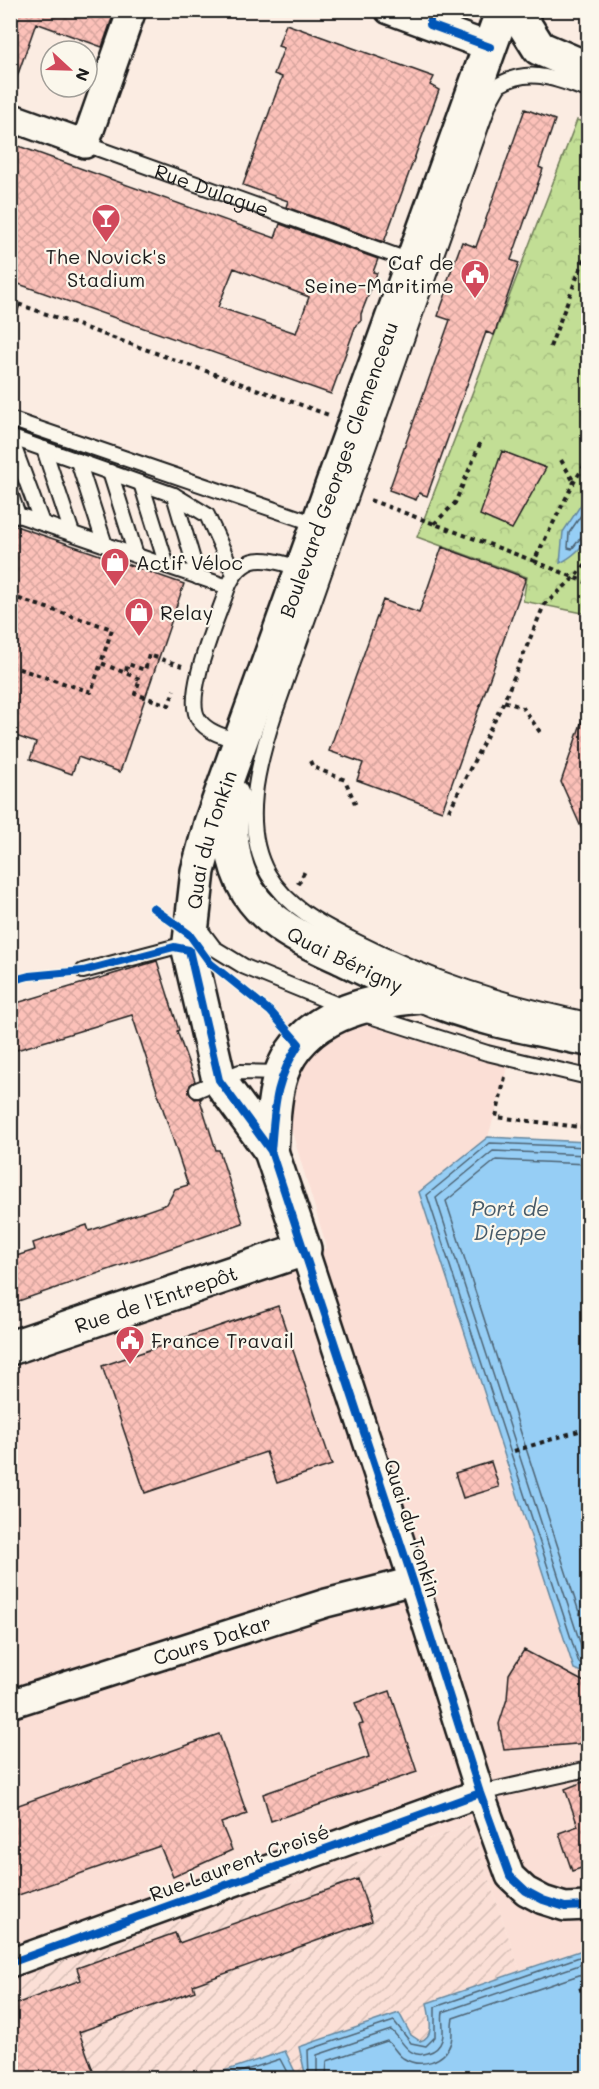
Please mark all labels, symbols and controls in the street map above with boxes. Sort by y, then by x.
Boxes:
north arrow [39,39,99,99]
text: N [71,65,95,84]
street label: Rue Dulague [151,157,273,222]
bar icon: The Novick's Stadium [90,202,122,244]
place label: The Novick's Stadium [45,243,167,292]
place label: Caf de Seine-Maritime [305,249,454,298]
public building icon: Caf de Seine-Maritime [459,258,491,300]
street label: Boulevard Georges Clemenceau [273,318,403,621]
shop icon: Actif Véloc [99,546,131,588]
place label: Actif Véloc [136,549,243,575]
shop icon: Relay [123,596,155,638]
place label: Relay [160,599,213,625]
street label: Quai du Tonkin [181,766,242,911]
street label: Quai Bérigny [283,920,407,998]
water label: Port de Dieppe [471,1194,549,1245]
street label: Rue de l'Entrepôt [71,1259,241,1338]
public building icon: France Travail [114,1324,146,1366]
place label: France Travail [151,1327,294,1353]
street label: Quai du Tonkin [378,1456,448,1600]
street label: Cours Dakar [150,1608,274,1671]
street label: Rue Laurent Croisé [145,1817,333,1907]

